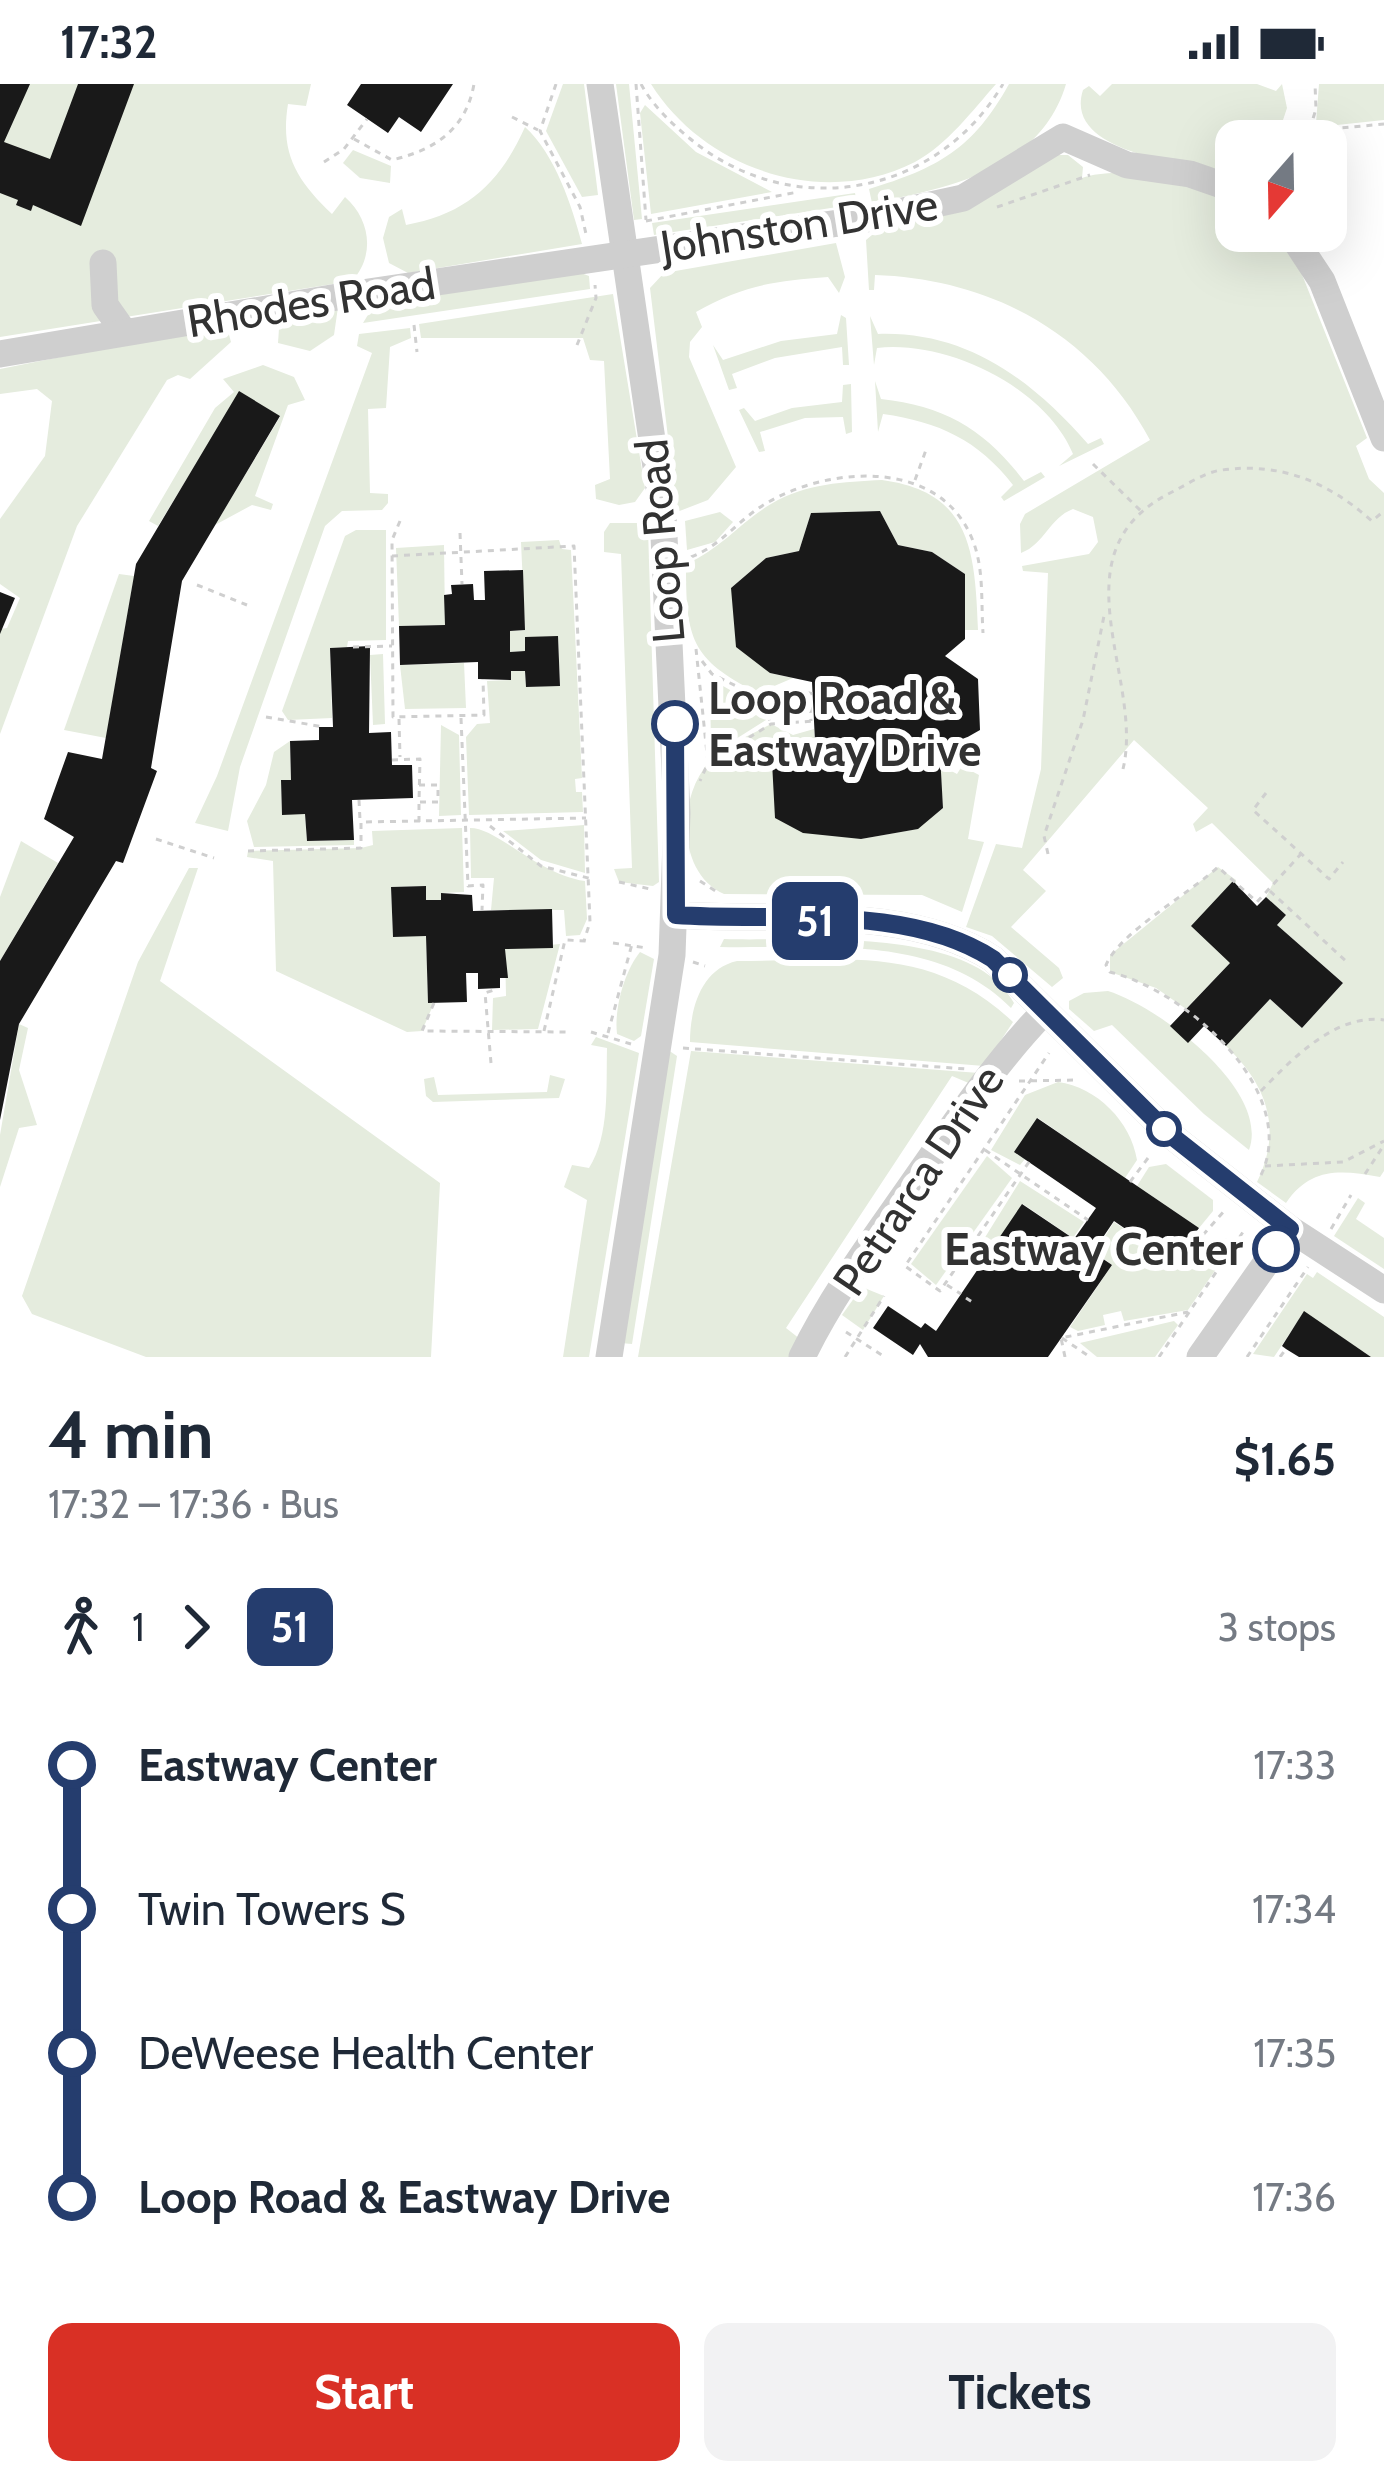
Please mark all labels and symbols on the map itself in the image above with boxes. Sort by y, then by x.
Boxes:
north arrow [1215,120,1347,252]
street label: Johnston Drive [656,176,941,274]
street label: Rhodes Road [183,256,439,348]
street label: Loop Road [624,437,696,645]
place label: Loop Road & Eastway Drive [708,671,982,777]
marker: Loop Road & Eastway Drive [653,702,697,746]
line badge: 51 [761,882,869,960]
unlabelled marker [994,959,1026,991]
street label: Petrarca Drive [821,1055,1015,1305]
unlabelled marker [1148,1113,1180,1145]
place label: Eastway Center [944,1222,1243,1276]
marker: Eastway Center [1254,1227,1298,1271]

